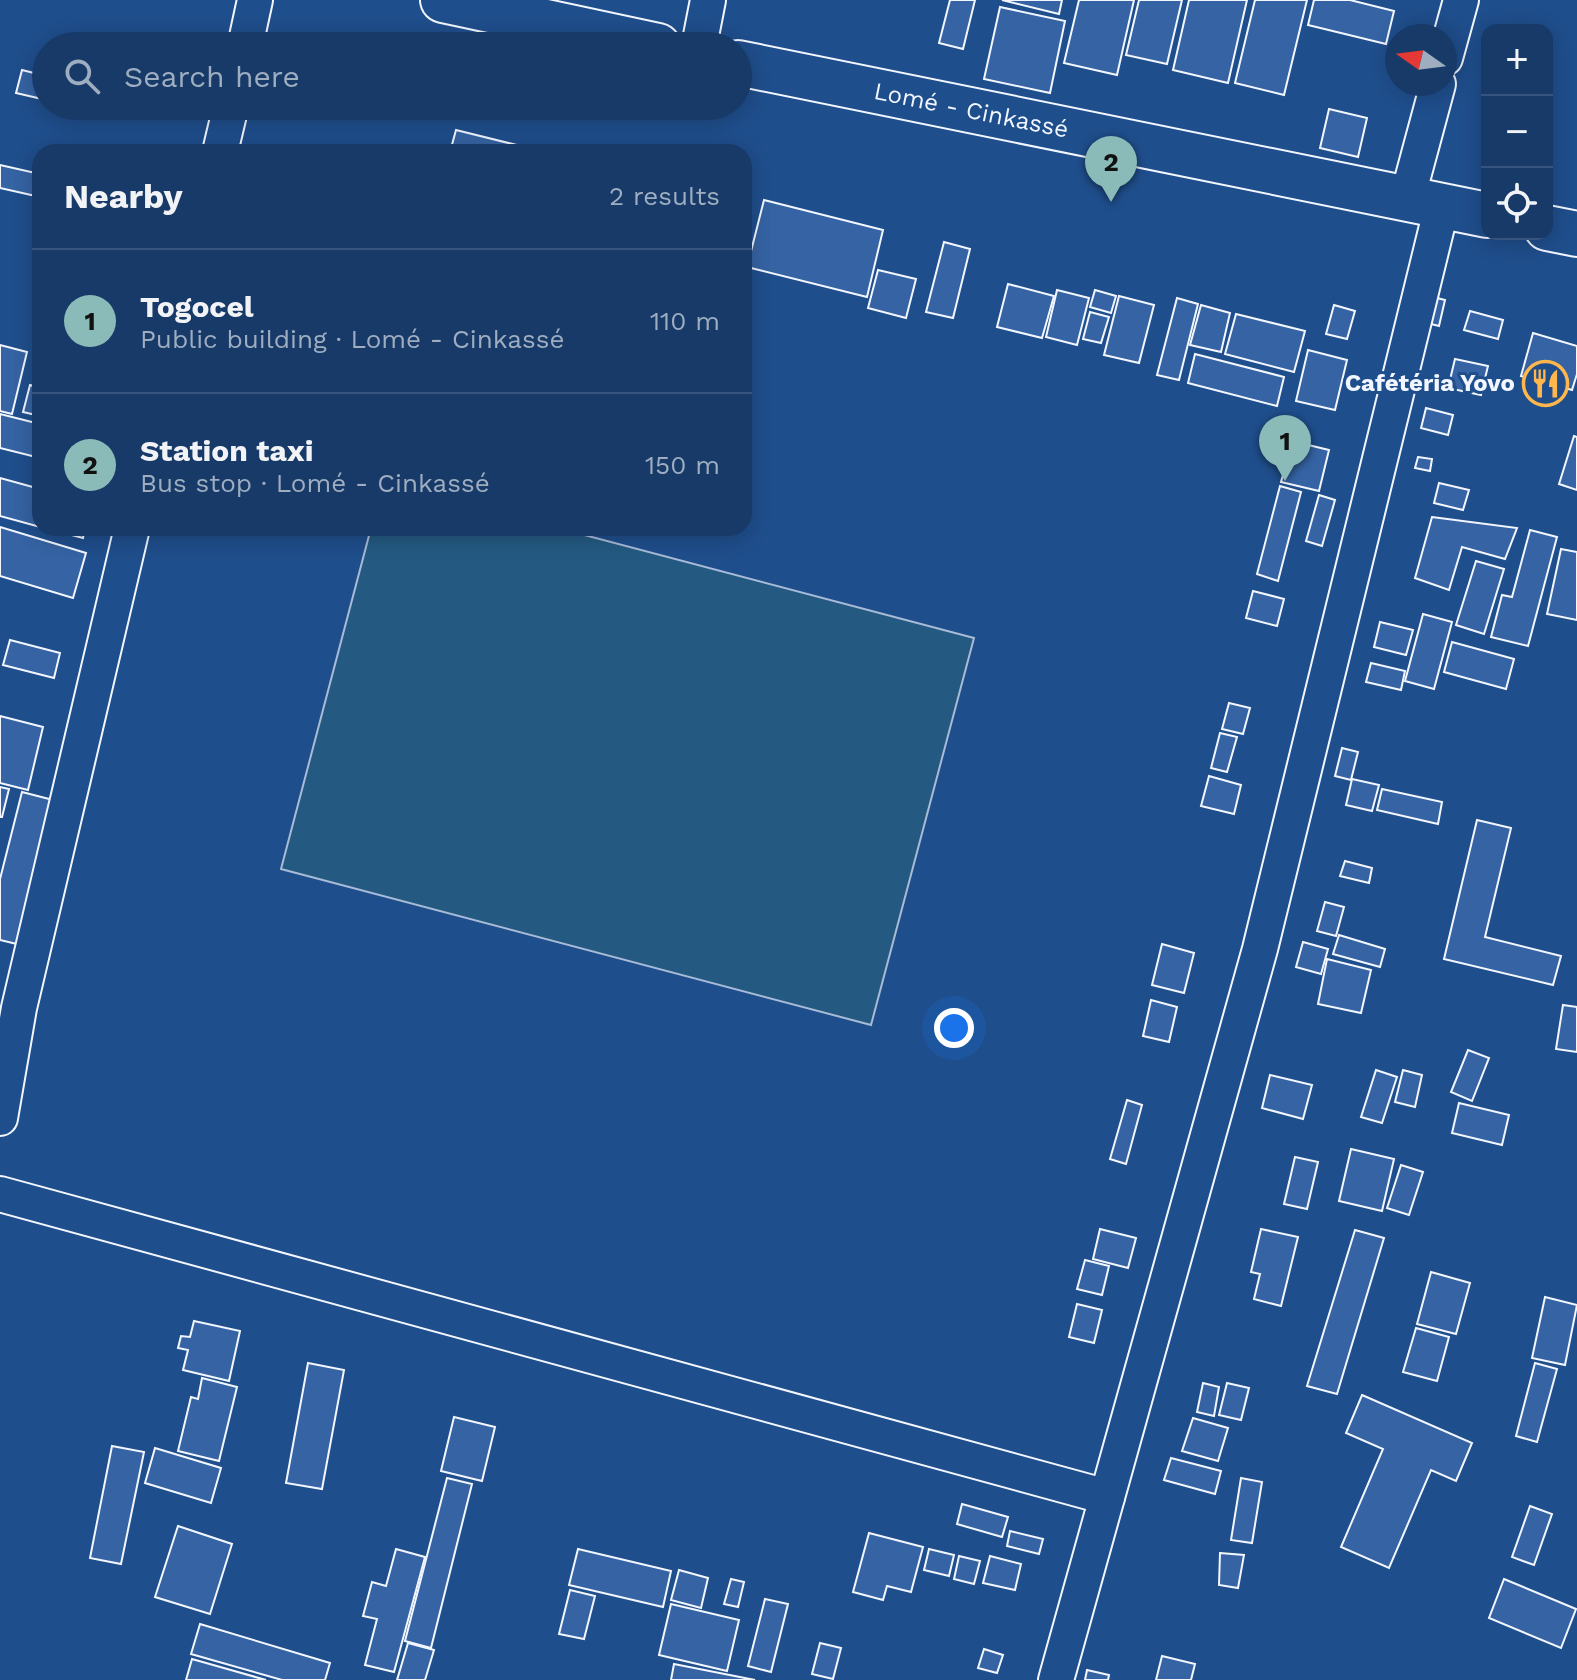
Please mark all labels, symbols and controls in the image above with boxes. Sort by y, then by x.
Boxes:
north arrow [1385,24,1457,96]
map controls [1481,24,1553,240]
button: + [1481,24,1553,96]
search box [32,32,752,120]
icon: search [60,54,104,98]
text: Search here [124,59,300,94]
street label: Lomé - Cinkassé [872,77,1071,144]
button: − [1481,96,1553,168]
pin: 2 [1085,136,1137,202]
button: locate [1481,168,1553,240]
text: Nearby [64,176,183,216]
text: 2 results [609,181,720,211]
text: Togocel [140,289,254,324]
text: 1 [84,306,96,336]
text: 110 m [650,306,720,336]
text: Public building · Lomé - Cinkassé [140,324,564,354]
restaurant icon: Cafétéria Yovo [1522,359,1570,407]
place label: Cafétéria Yovo [1345,369,1515,397]
pin: 1 [1259,415,1311,481]
text: Station taxi [140,433,313,468]
text: 2 [82,450,98,480]
text: 150 m [645,450,720,480]
text: Bus stop · Lomé - Cinkassé [140,468,490,498]
your location [934,1008,974,1048]

